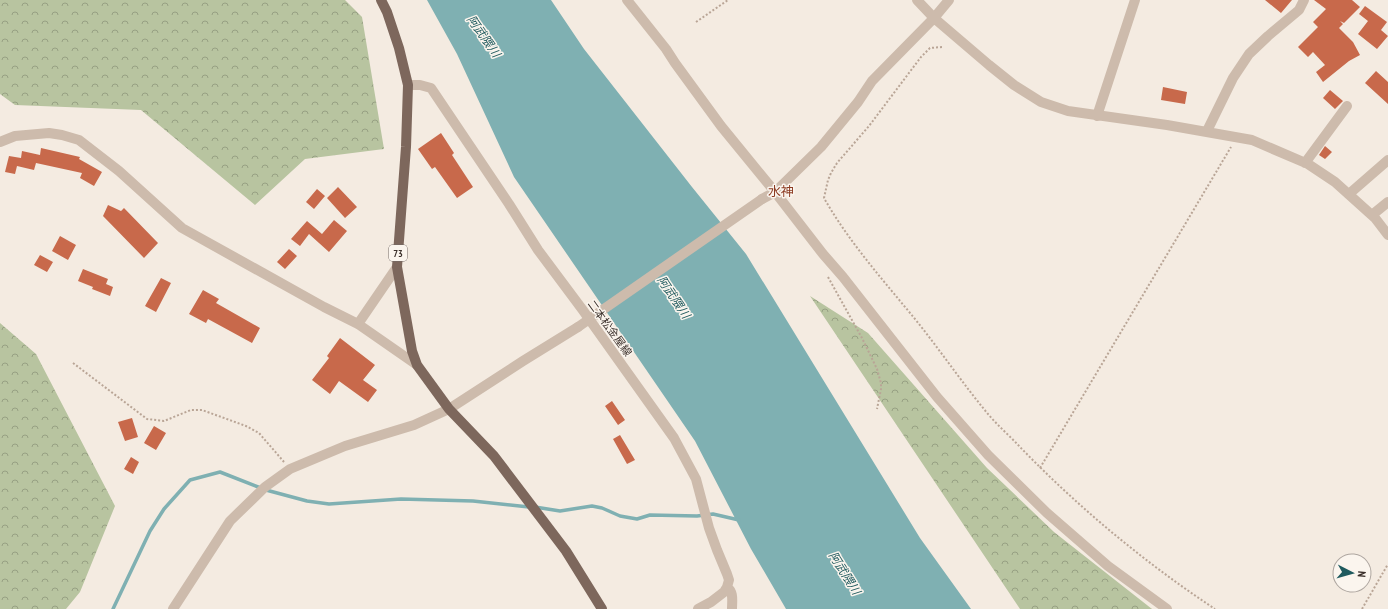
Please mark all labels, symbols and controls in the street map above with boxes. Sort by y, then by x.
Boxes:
water label: 阿武隈川 [464,12,505,62]
district label: 水神 [768,183,794,200]
road number: 73 [389,245,407,261]
water label: 阿武隈川 [654,273,695,323]
street label: 二本松金屋線 [585,297,635,359]
water label: 阿武隈川 [826,549,865,599]
north arrow [1332,553,1372,593]
text: N [1355,570,1369,578]

